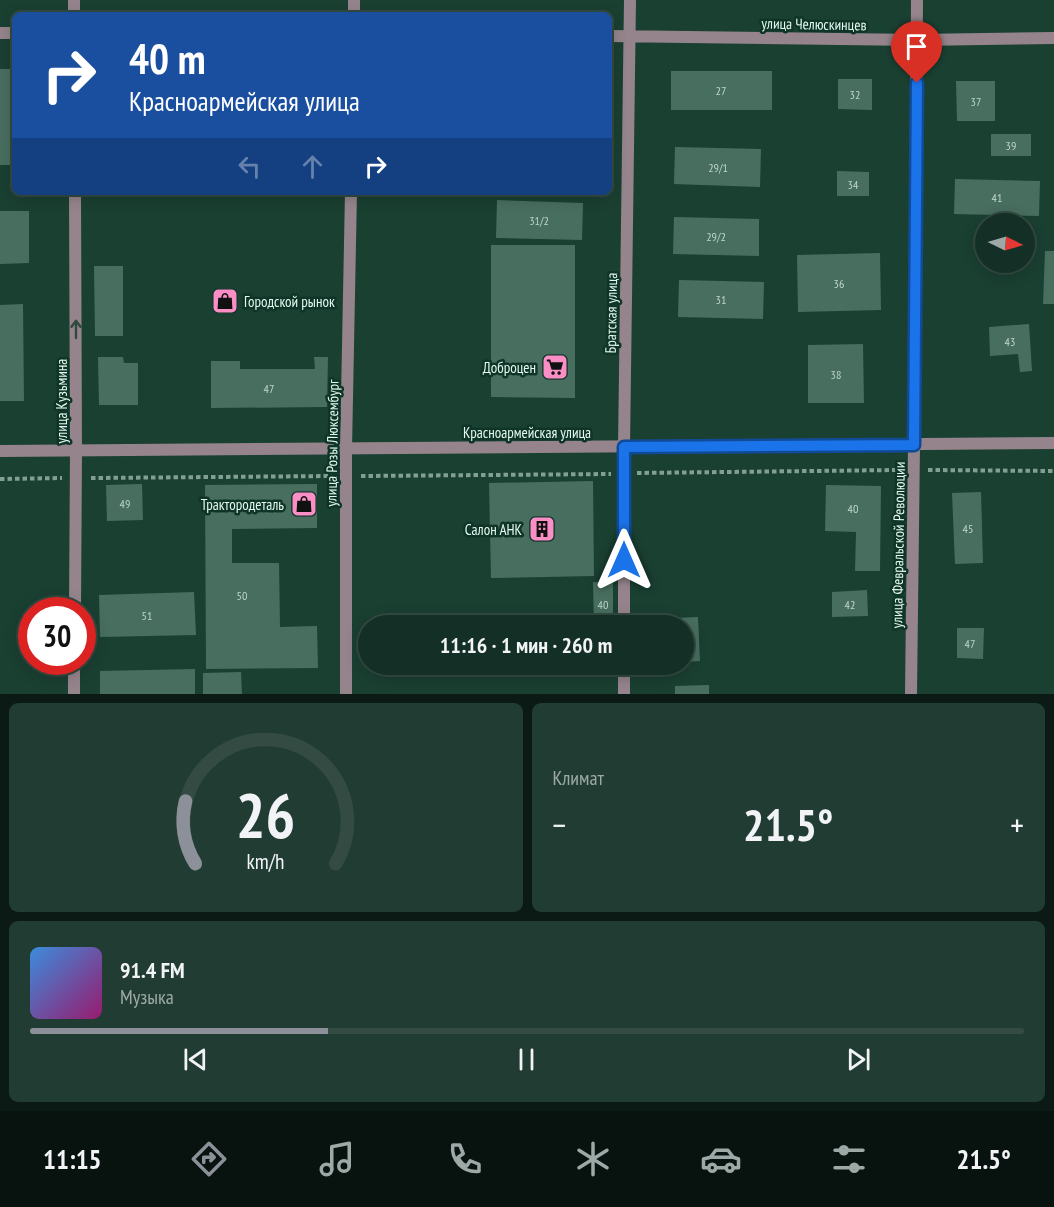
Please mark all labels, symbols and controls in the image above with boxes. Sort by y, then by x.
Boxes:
street label: улица Челюскинцев [761,14,867,34]
pin [891,21,942,83]
icon: arrive [900,30,933,63]
text: 40 m [129,31,206,86]
icon: right [30,36,108,114]
house number: 27 [716,83,726,98]
text: Красноармейская улица [129,84,360,118]
house number: 32 [850,87,860,102]
house number: 37 [971,94,981,109]
house number: 39 [1006,138,1016,153]
icon: left [233,150,266,183]
icon: ahead [296,150,329,183]
icon: right [359,150,392,183]
house number: 29/1 [708,160,728,175]
house number: 34 [848,177,859,192]
house number: 41 [992,190,1002,205]
house number: 31/2 [529,213,549,228]
north arrow [975,213,1035,273]
map controls [975,213,1035,273]
house number: 29/2 [706,229,726,244]
street label: Братская улица [601,273,621,353]
house number: 36 [834,276,844,291]
shop icon: Городской рынок [210,286,240,316]
place label: Городской рынок [244,292,335,311]
house number: 31 [716,292,726,307]
one-way arrow [70,320,82,340]
house number: 43 [1005,334,1015,349]
supermarket icon: Доброцен [540,352,570,382]
place label: Доброцен [483,358,536,377]
street label: улица Кузьмина [52,359,71,443]
house number: 38 [831,367,841,382]
street label: улица Розы Люксембург [321,379,343,507]
house number: 47 [264,381,274,396]
street label: Красноармейская улица [463,423,591,442]
street label: улица Февральской Революции [887,461,909,629]
shop icon: Трактородеталь [289,489,319,519]
place label: Трактородеталь [201,495,284,514]
house number: 49 [120,496,130,511]
house number: 40 [848,501,858,516]
building icon: Салон АНК [527,514,557,544]
place label: Салон АНК [465,520,523,539]
house number: 45 [963,521,973,536]
position arrow [592,528,656,592]
house number: 50 [237,588,247,603]
speed limit sign: 30 [18,597,96,675]
house number: 40 [598,597,608,612]
house number: 42 [845,597,855,612]
house number: 51 [142,608,152,623]
text: 11:16 · 1 мин · 260 m [440,631,612,659]
house number: 47 [965,636,975,651]
text: Климат [553,765,604,791]
text: 26 [236,774,296,855]
text: 21.5° [743,795,833,853]
text: − [553,803,566,846]
text: + [1010,803,1024,846]
text: km/h [247,848,285,876]
text: 91.4 FM [120,956,185,984]
text: Музыка [120,984,174,1010]
icon: previous [179,1043,212,1076]
icon: pause [510,1043,543,1076]
icon: next [842,1043,875,1076]
icon: directions [188,1138,230,1180]
icon: music [316,1138,358,1180]
icon: phone [444,1138,486,1180]
icon: climate [572,1138,614,1180]
icon: car [700,1138,742,1180]
icon: filters [828,1138,870,1180]
text: 11:15 [43,1142,101,1176]
text: 21.5° [957,1142,1011,1176]

